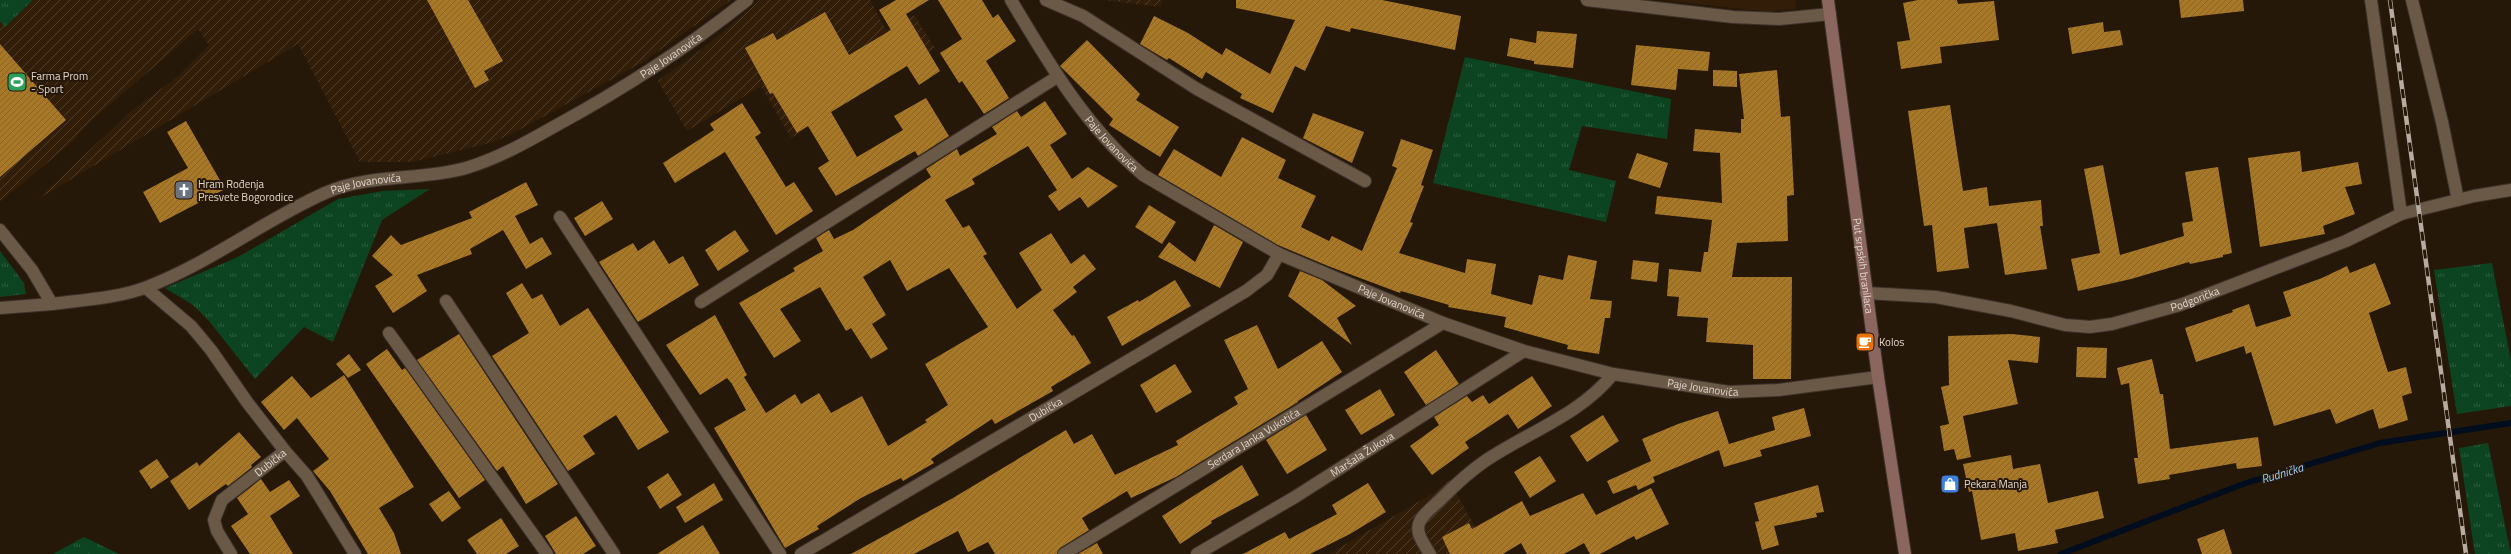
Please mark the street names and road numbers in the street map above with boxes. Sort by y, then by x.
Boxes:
street label: Paje Jovanovića [637,28,705,82]
street label: Paje Jovanovića [1081,112,1142,176]
street label: Paje Jovanovića [328,169,402,198]
street label: Put srpskih branilaca [1849,217,1878,315]
street label: Paje Jovanovića [1356,280,1428,323]
street label: Podgorička [2168,282,2222,315]
street label: Paje Jovanovića [1666,375,1739,400]
street label: Dubička [1026,393,1066,426]
street label: Serdara Janka Vukotića [1204,404,1303,473]
street label: Maršala Žukova [1327,428,1398,481]
street label: Dubička [251,445,290,480]

